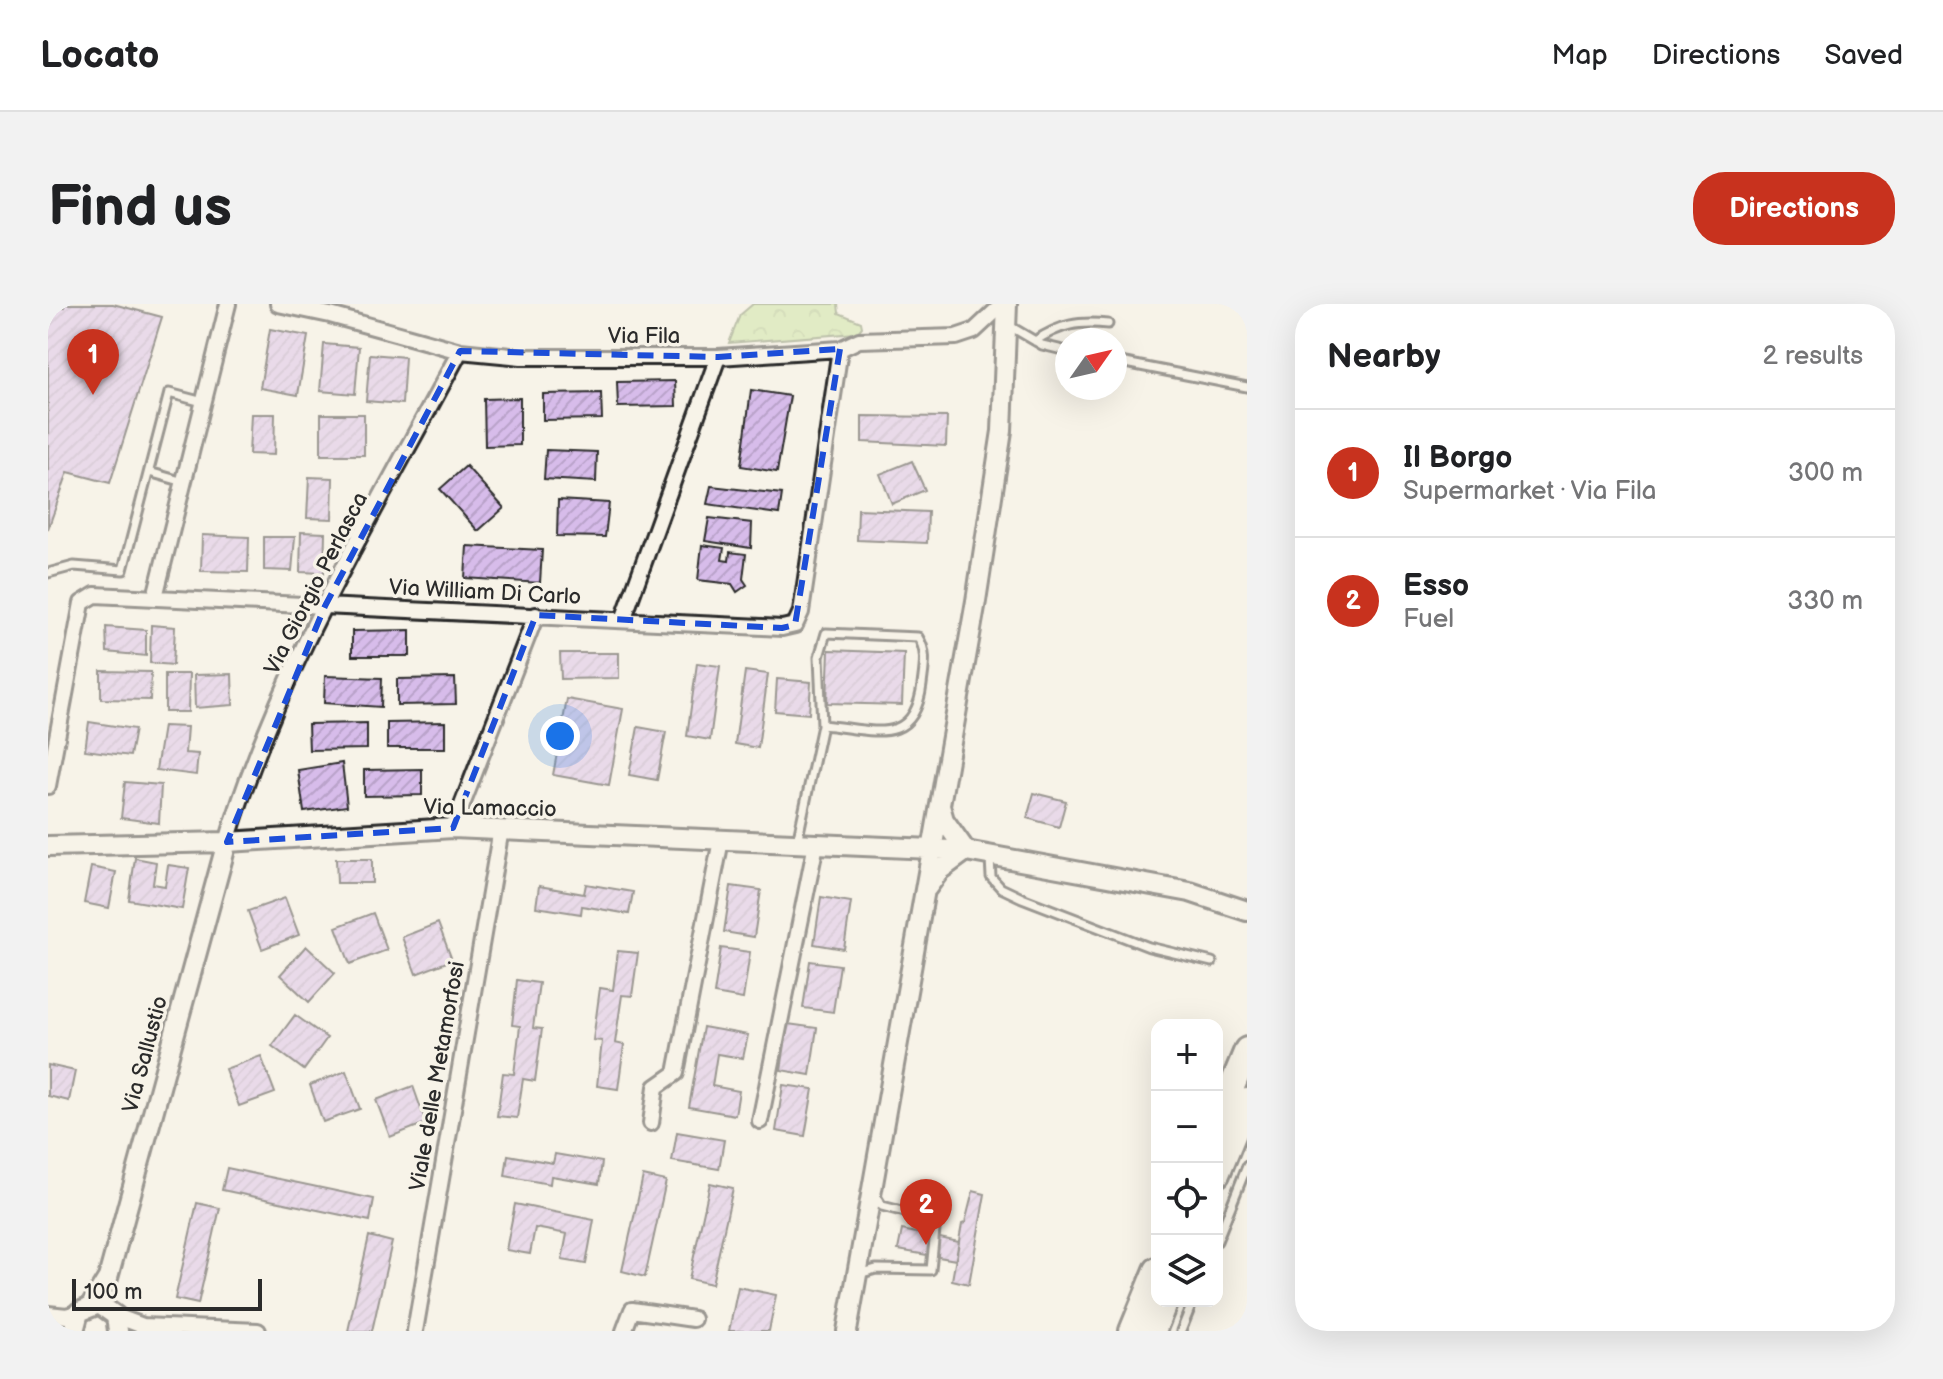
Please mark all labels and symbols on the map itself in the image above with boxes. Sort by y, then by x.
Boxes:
street label: Via Fila [608,323,680,350]
north arrow [1055,328,1127,400]
pin: 1 [67,329,119,395]
street label: Via Giorgio Perlasca [259,488,374,679]
street label: Via William Di Carlo [388,574,582,611]
your location [540,716,580,756]
street label: Via Lamaccio [423,794,557,823]
street label: Viale delle Metamorfosi [404,959,471,1193]
street label: Via Sallustio [117,993,174,1116]
pin: 2 [900,1179,952,1245]
scale bar [72,1275,262,1311]

